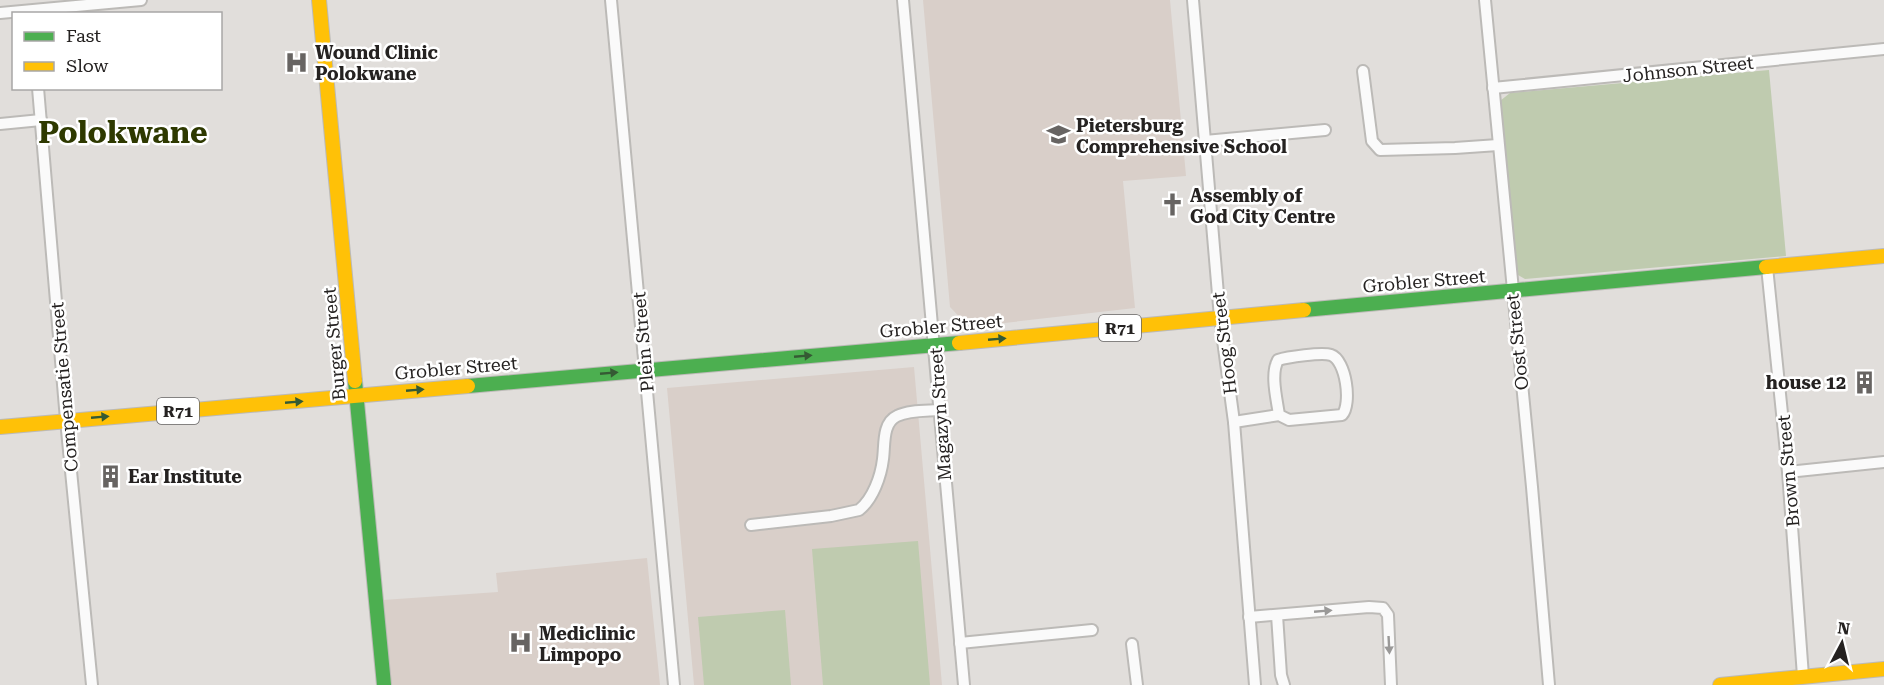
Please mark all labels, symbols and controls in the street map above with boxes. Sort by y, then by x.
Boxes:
legend [12,12,222,90]
text: Fast [66,25,101,46]
place label: Wound Clinic Polokwane [315,42,438,84]
hospital icon: Wound Clinic Polokwane [284,49,310,75]
street label: Johnson Street [1622,52,1755,86]
text: Slow [66,55,108,76]
district label: Polokwane [38,115,208,150]
place label: Pietersburg Comprehensive School [1076,115,1287,157]
school or university icon: Pietersburg Comprehensive School [1045,122,1071,148]
place label: Assembly of God City Centre [1190,185,1336,227]
church icon: Assembly of God City Centre [1159,192,1185,218]
street label: Grobler Street [1362,265,1486,297]
street label: Burger Street [319,286,349,401]
street label: Hoog Street [1207,290,1241,396]
street label: Plein Street [628,291,658,393]
street label: Oost Street [1501,292,1533,391]
street label: Compensatie Street [46,301,82,473]
street label: Grobler Street [879,310,1003,342]
road number: R71 [1099,315,1141,341]
one-way arrow [988,334,1007,344]
street label: Magazyn Street [925,346,955,481]
one-way arrow [794,351,813,361]
street label: Grobler Street [394,352,518,384]
one-way arrow [599,368,618,378]
building icon: house 12 [1851,369,1877,395]
place label: house 12 [1766,372,1846,393]
one-way arrow [405,385,424,395]
one-way arrow [285,397,304,407]
road number: R71 [157,398,199,424]
one-way arrow [91,413,110,422]
street label: Brown Street [1773,414,1803,528]
building icon: Ear Institute [97,463,123,489]
place label: Ear Institute [128,466,242,487]
one-way arrow [1314,606,1333,616]
north arrow [1812,613,1872,673]
text: N [1836,618,1851,639]
place label: Mediclinic Limpopo [539,623,635,665]
hospital icon: Mediclinic Limpopo [508,630,534,656]
one-way arrow [1385,636,1394,655]

